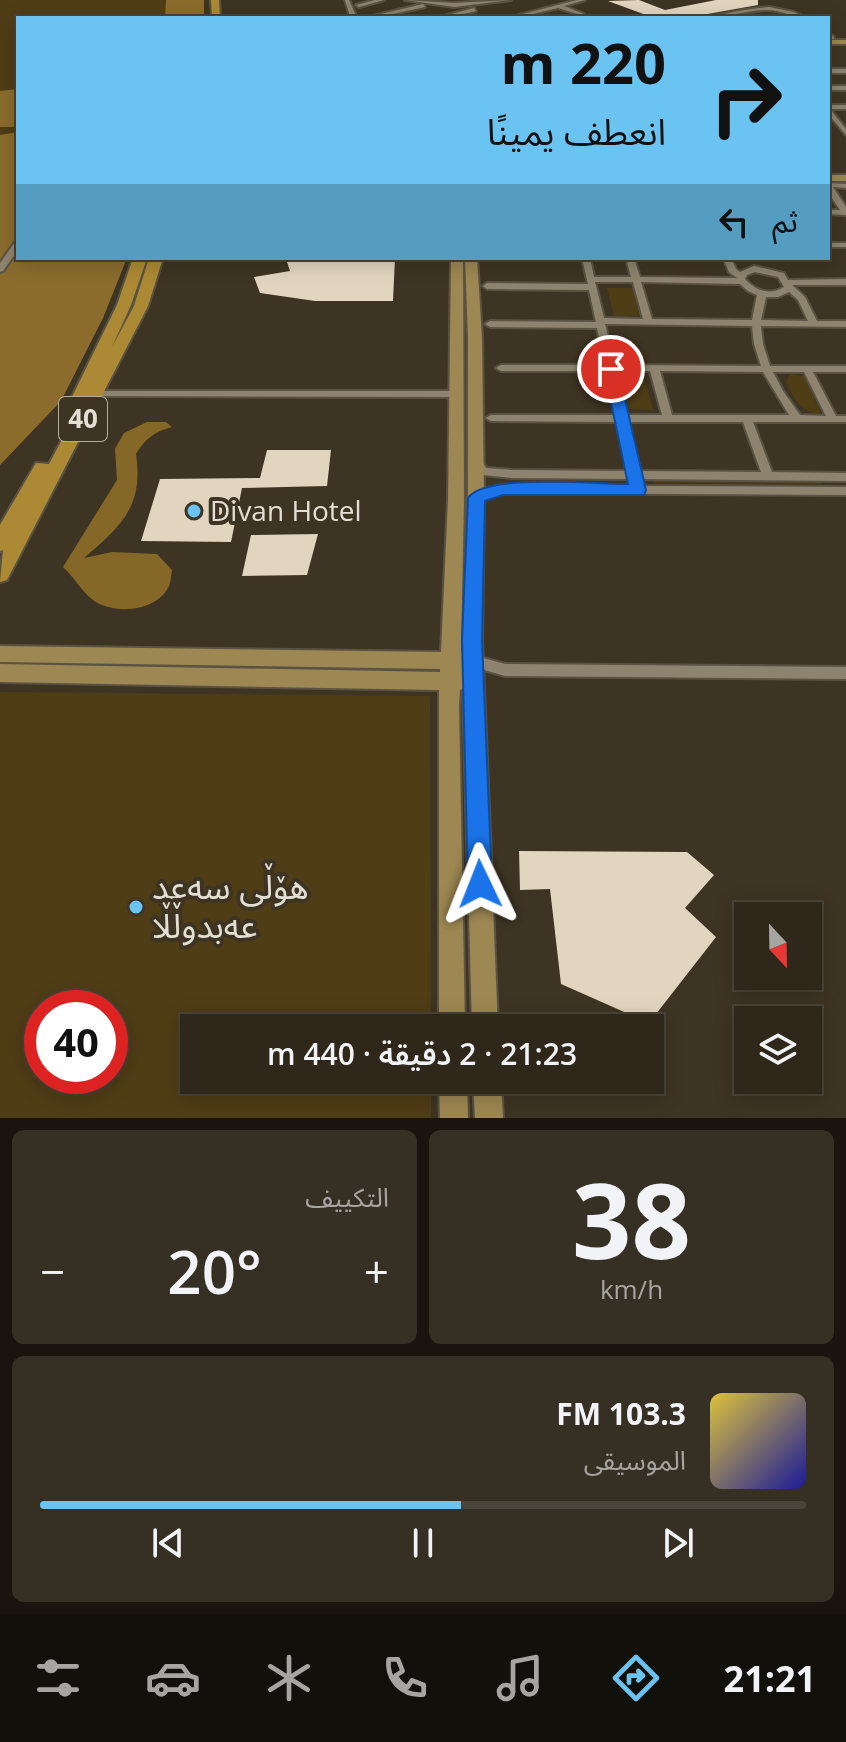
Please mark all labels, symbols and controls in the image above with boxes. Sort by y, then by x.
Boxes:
text: 220 m [500,24,666,100]
icon: right [694,48,798,152]
text: انعطف يمينًا [487,107,666,156]
icon: left [712,200,756,244]
text: ثم [772,200,798,241]
pin [577,335,645,403]
icon: arrive [589,347,633,391]
road number: 40 [59,397,107,441]
place label: Divan Hotel [210,491,362,529]
marker: Divan Hotel [185,502,203,520]
position arrow [438,842,522,926]
place label: ھۆڵی سەعد عەبدوڵڵا [152,862,309,948]
marker: ھۆڵی سەعد عەبدوڵڵا [127,898,145,916]
north arrow [734,902,822,990]
map controls [734,902,822,1094]
speed limit sign: 40 [24,990,128,1094]
button: layers [734,1006,822,1094]
text: 21:23 · 2 دقيقة · 440 m [267,1033,577,1074]
text: 38 [572,1148,691,1289]
text: التكييف [305,1179,389,1215]
text: 20° [167,1230,262,1312]
text: − [40,1241,65,1301]
text: + [364,1241,389,1301]
text: km/h [600,1271,663,1307]
text: 103.3 FM [556,1393,686,1434]
text: الموسيقى [584,1442,686,1478]
icon: previous [146,1521,190,1565]
icon: pause [401,1521,445,1565]
icon: next [656,1521,700,1565]
icon: filters [30,1650,86,1706]
icon: car [145,1650,201,1706]
icon: climate [261,1650,317,1706]
icon: phone [377,1650,433,1706]
icon: music [492,1650,548,1706]
icon: directions [608,1650,664,1706]
text: 21:21 [724,1654,816,1703]

